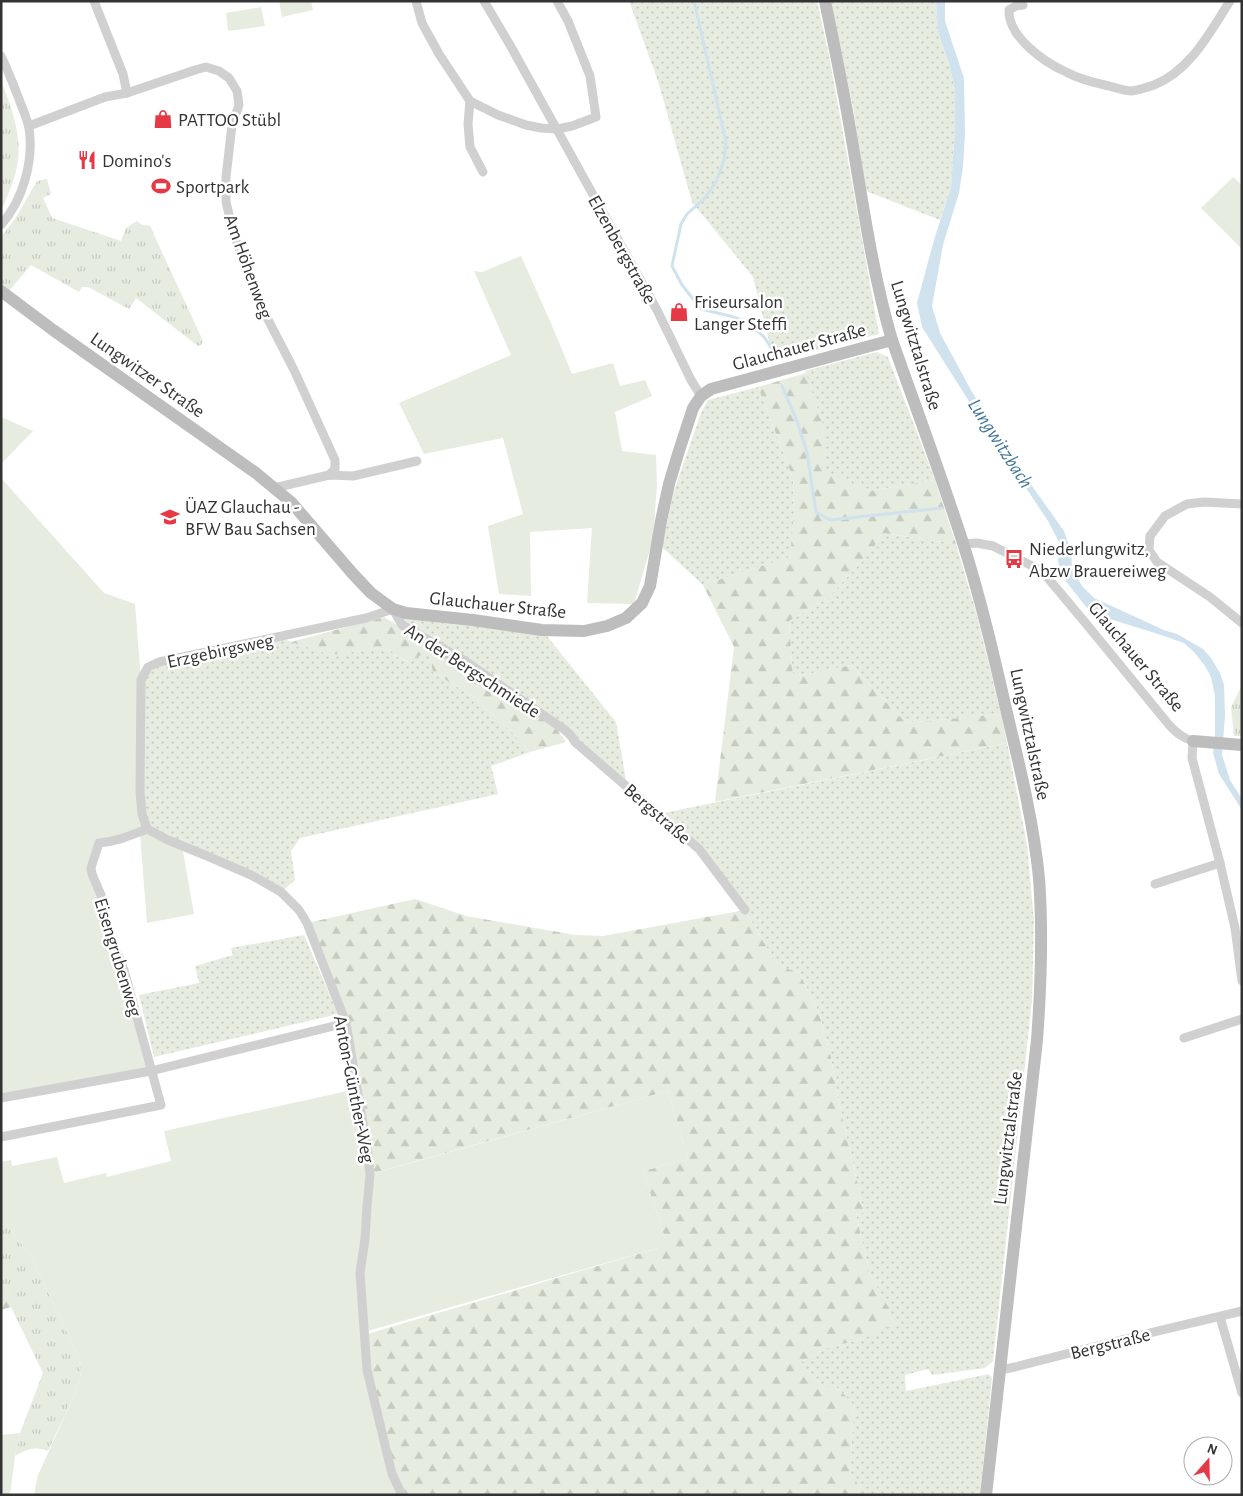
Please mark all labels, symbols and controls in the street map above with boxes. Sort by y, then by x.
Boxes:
shop icon: PATTOO Stübl [152,108,174,130]
place label: PATTOO Stübl [178,111,281,130]
restaurant icon: Domino's [76,149,98,171]
place label: Domino's [102,152,171,171]
sports icon: Sportpark [150,175,172,197]
place label: Sportpark [176,178,249,197]
street label: Elzenbergstraße [584,192,659,307]
street label: Am Höhenweg [220,212,275,322]
street label: Lungwitztalstraße [887,278,944,412]
place label: Friseursalon Langer Steffi [694,293,787,334]
shop icon: Friseursalon Langer Steffi [668,301,690,323]
street label: Glauchauer Straße [731,321,868,374]
street label: Lungwitzer Straße [87,329,208,422]
water label: Lungwitzbach [964,395,1036,492]
place label: ÜAZ Glauchau - BFW Bau Sachsen [185,497,316,539]
school or university icon: ÜAZ Glauchau - BFW Bau Sachsen [159,506,181,528]
place label: Niederlungwitz, Abzw Brauereiweg [1029,540,1167,581]
bus stop icon: Niederlungwitz, Abzw Brauereiweg [1003,548,1025,570]
street label: Glauchauer Straße [429,589,567,622]
street label: Glauchauer Straße [1085,598,1187,716]
street label: An der Bergschmiede [401,621,543,722]
street label: Erzgebirgsweg [165,631,276,672]
street label: Lungwitztalstraße [1006,667,1053,802]
street label: Bergstraße [620,780,694,848]
street label: Eisengrubenweg [91,896,145,1020]
street label: Anton-Günther-Weg [330,1014,377,1165]
street label: Lungwitztalstraße [991,1070,1026,1206]
street label: Bergstraße [1069,1325,1152,1364]
north arrow [1183,1436,1233,1486]
text: N [1205,1441,1219,1458]

